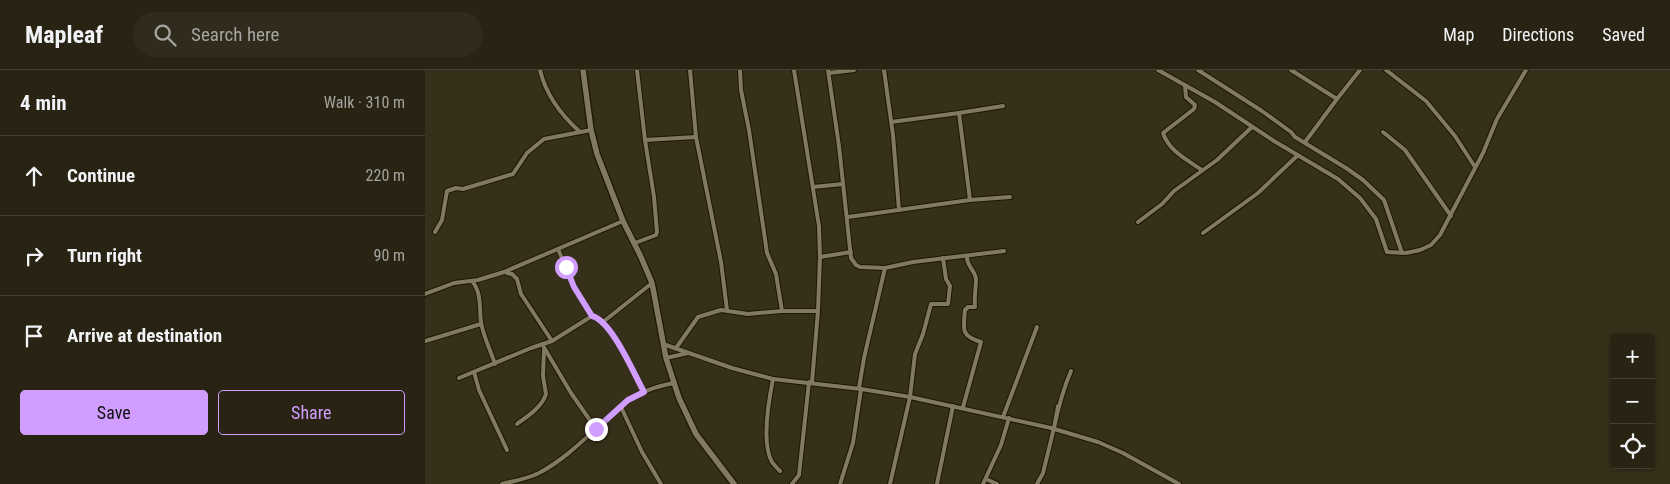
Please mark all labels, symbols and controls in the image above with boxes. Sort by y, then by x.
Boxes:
search box [133,12,483,57]
text: Mapleaf [25,21,103,49]
icon: search [151,21,179,49]
text: Search here [191,23,279,46]
text: Map [1443,24,1474,45]
text: Directions [1502,24,1574,45]
text: Saved [1602,24,1645,45]
text: 4 min [20,91,67,115]
text: Walk · 310 m [324,93,405,112]
icon: ahead [20,162,48,190]
text: Continue [67,164,135,187]
text: 220 m [366,166,405,185]
icon: right [20,242,48,270]
text: Turn right [67,244,142,267]
text: 90 m [373,246,405,265]
route start [555,256,578,279]
icon: arrive [20,322,48,350]
text: Arrive at destination [67,324,222,347]
map controls [1610,334,1655,469]
button: + [1610,334,1655,379]
button: − [1610,379,1655,424]
button: Save [20,390,208,435]
button: Share [218,390,405,435]
route end [585,418,608,441]
button: locate [1610,424,1655,469]

